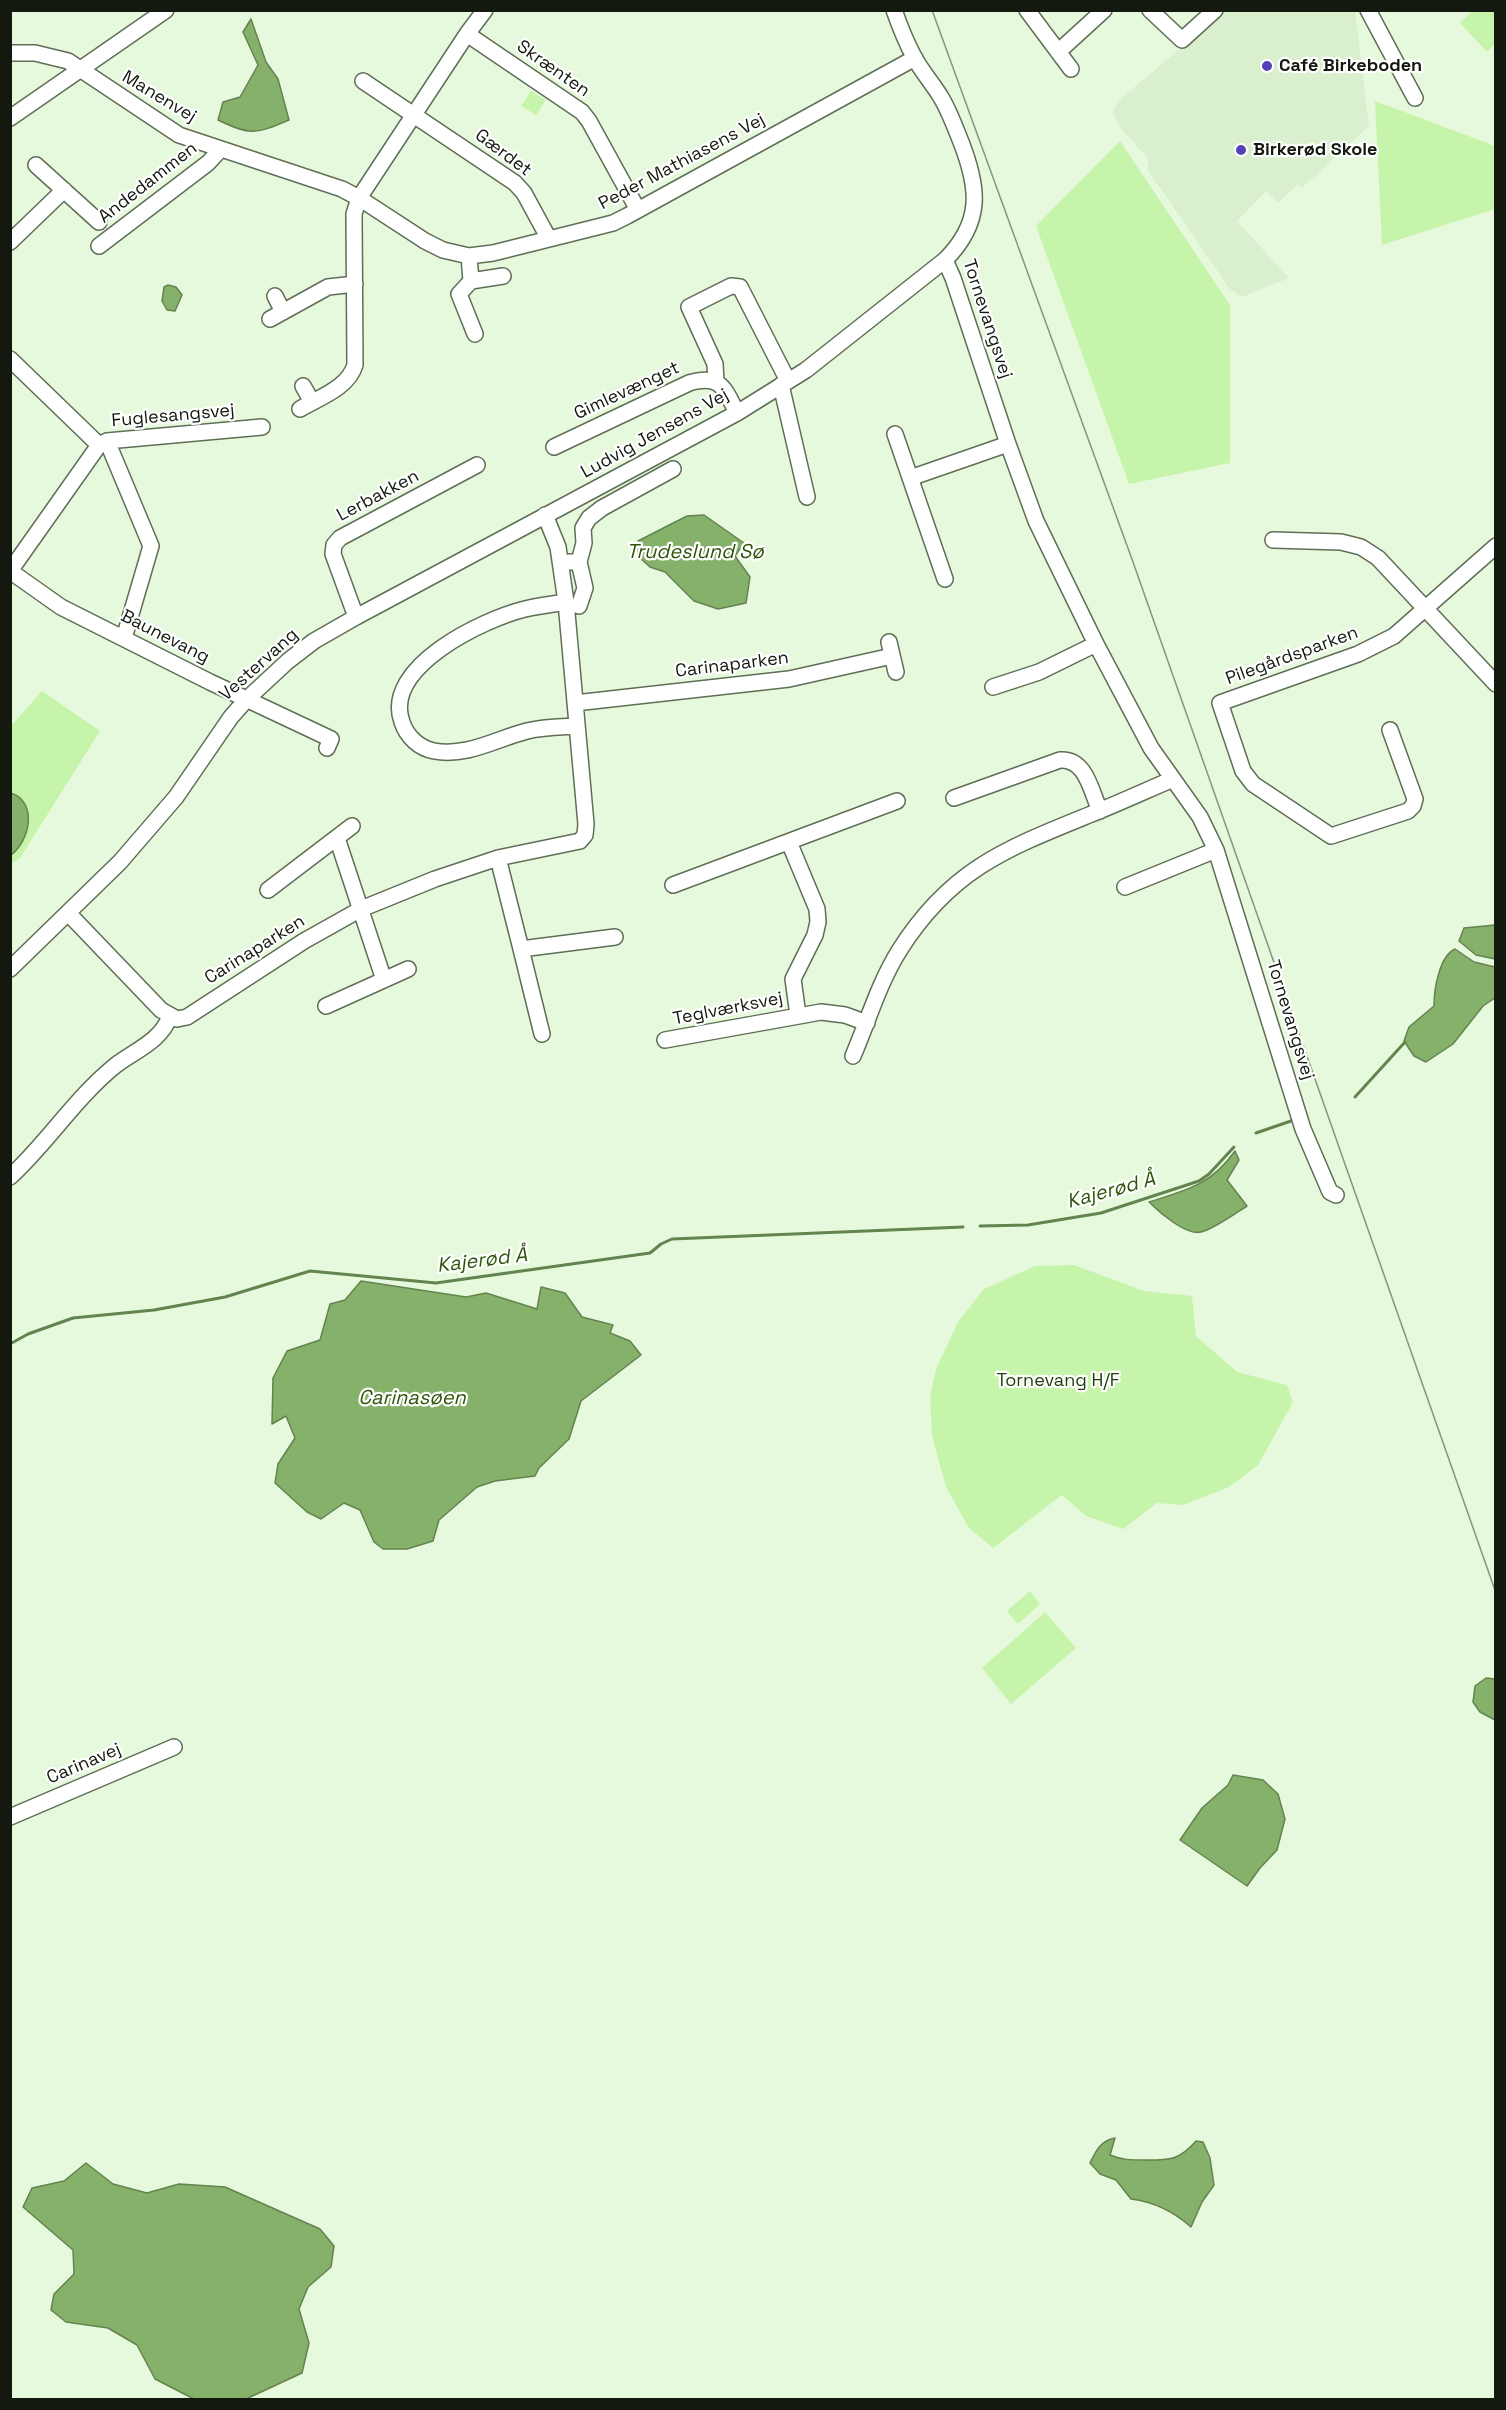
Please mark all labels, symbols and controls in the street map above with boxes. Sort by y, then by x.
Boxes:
street label: Skrænten [512,36,594,102]
place label: Café Birkeboden [1279,55,1422,77]
marker: Café Birkeboden [1260,59,1274,73]
street label: Manenvej [118,66,200,128]
street label: Peder Mathiasens Vej [595,109,769,215]
street label: Gærdet [470,125,536,181]
street label: Andedammen [94,138,202,228]
place label: Birkerød Skole [1253,139,1377,161]
marker: Birkerød Skole [1234,143,1248,157]
street label: Tornevangsvej [958,257,1016,381]
street label: Gimlevænget [571,357,683,425]
street label: Ludvig Jensens Vej [577,384,733,484]
street label: Fuglesangsvej [111,400,235,432]
street label: Lerbakken [333,465,423,527]
water label: Trudeslund Sø [626,541,764,565]
street label: Baunevang [117,605,213,669]
street label: Pilegårdsparken [1223,622,1361,690]
street label: Vestervang [215,624,303,706]
street label: Carinaparken [674,647,790,683]
street label: Carinaparken [201,911,309,989]
street label: Tornevangsvej [1262,958,1318,1082]
street label: Teglværksvej [671,988,785,1030]
water label: Kajerød Å [1064,1168,1158,1214]
water label: Kajerød Å [436,1244,528,1278]
park label: Tornevang H/F [996,1370,1120,1392]
water label: Carinasøen [358,1387,466,1411]
street label: Carinavej [44,1739,124,1789]

